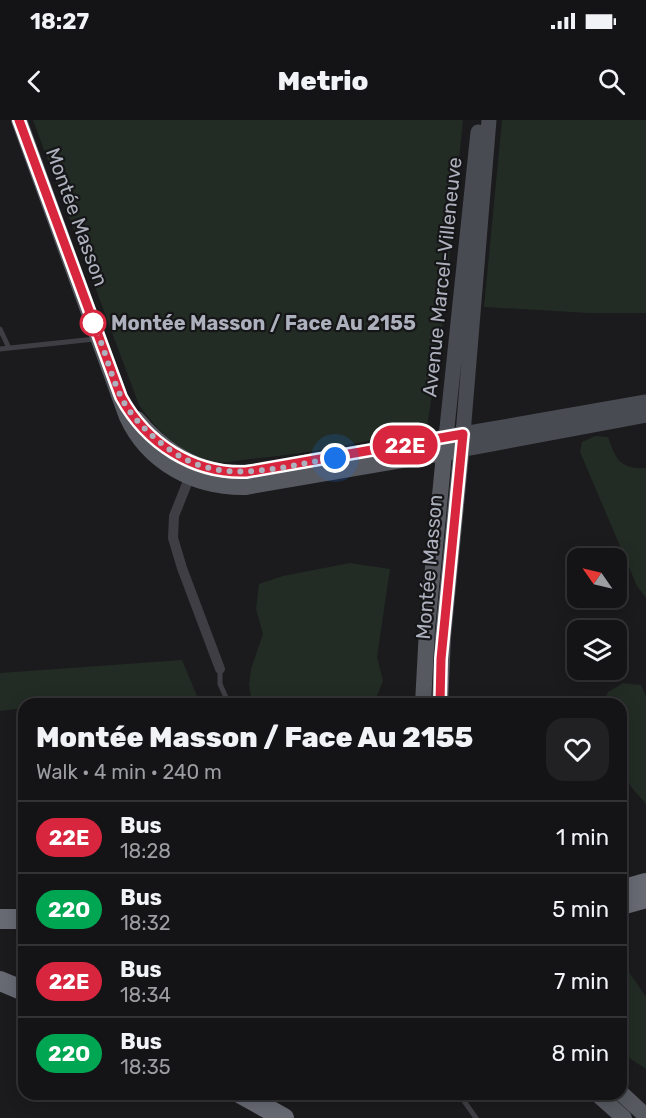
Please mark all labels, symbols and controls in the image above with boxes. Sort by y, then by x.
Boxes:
text: 18:27 [30,8,89,35]
icon: back [18,65,51,98]
text: Metrio [278,65,368,97]
icon: search [595,65,628,98]
street label: Montée Masson [41,145,113,289]
street label: Avenue Marcel-Villeneuve [417,156,467,398]
marker: Montée Masson / Face Au 2155 [80,310,106,336]
place label: Montée Masson / Face Au 2155 [111,311,416,335]
line badge: 22E [370,426,440,464]
text: 22E [385,433,425,458]
your location [320,443,350,473]
street label: Montée Masson [411,494,447,640]
north arrow [567,548,627,608]
map controls [567,548,627,680]
button: layers [567,620,627,680]
button: heart [546,718,609,781]
text: Montée Masson / Face Au 2155 [36,721,473,754]
text: Walk · 4 min · 240 m [36,760,222,784]
text: Bus [120,812,162,839]
text: 1 min [556,824,609,851]
text: 22E [49,825,89,850]
text: 18:28 [120,839,171,863]
text: Bus [120,884,162,911]
text: 5 min [552,896,609,923]
text: 22O [48,897,90,922]
text: 18:32 [120,911,170,935]
text: Bus [120,956,162,983]
text: 7 min [554,968,609,995]
text: 22E [49,969,89,994]
text: 18:34 [120,983,171,1007]
text: Bus [120,1028,162,1055]
text: 8 min [551,1040,609,1067]
text: 22O [48,1041,90,1066]
text: 18:35 [120,1055,171,1079]

